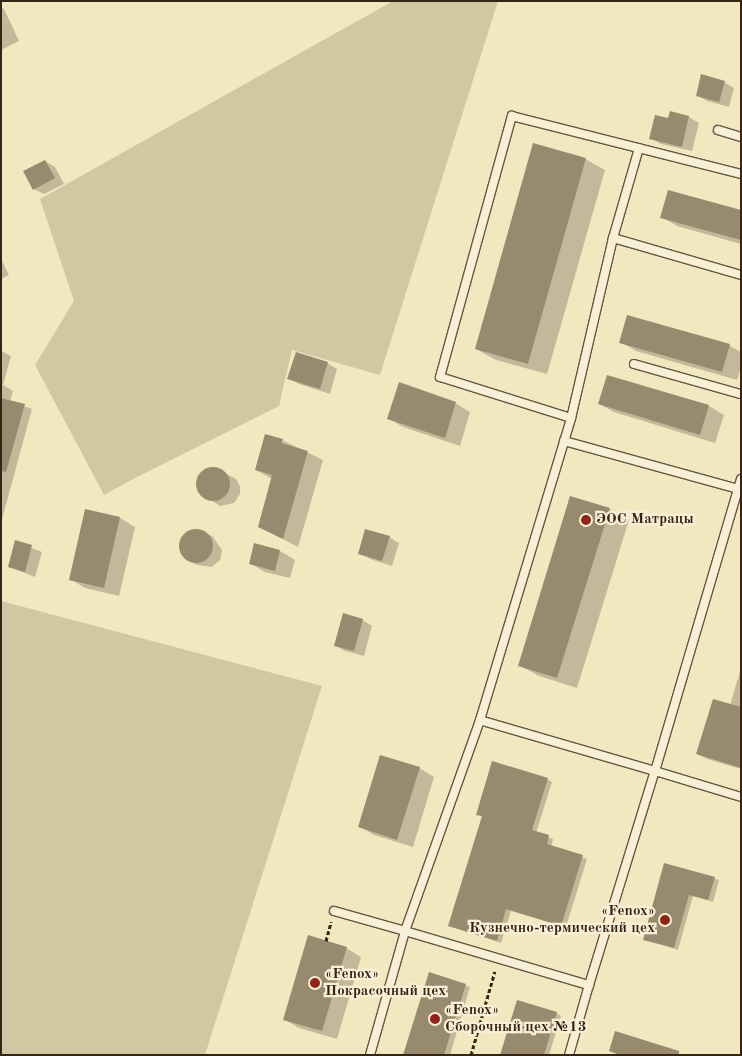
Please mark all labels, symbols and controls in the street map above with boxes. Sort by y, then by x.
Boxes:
place label: ЭОС Матрацы [596,511,694,529]
marker: ЭОС Матрацы [580,514,592,526]
place label: «Fenox» Кузнечно-термический цех [469,902,655,937]
marker: «Fenox» Кузнечно-термический цех [659,914,671,926]
place label: «Fenox» Покрасочный цех [325,965,446,1000]
marker: «Fenox» Покрасочный цех [309,977,321,989]
place label: «Fenox» Сборочный цех №13 [445,1001,586,1036]
marker: «Fenox» Сборочный цех №13 [429,1013,441,1025]

